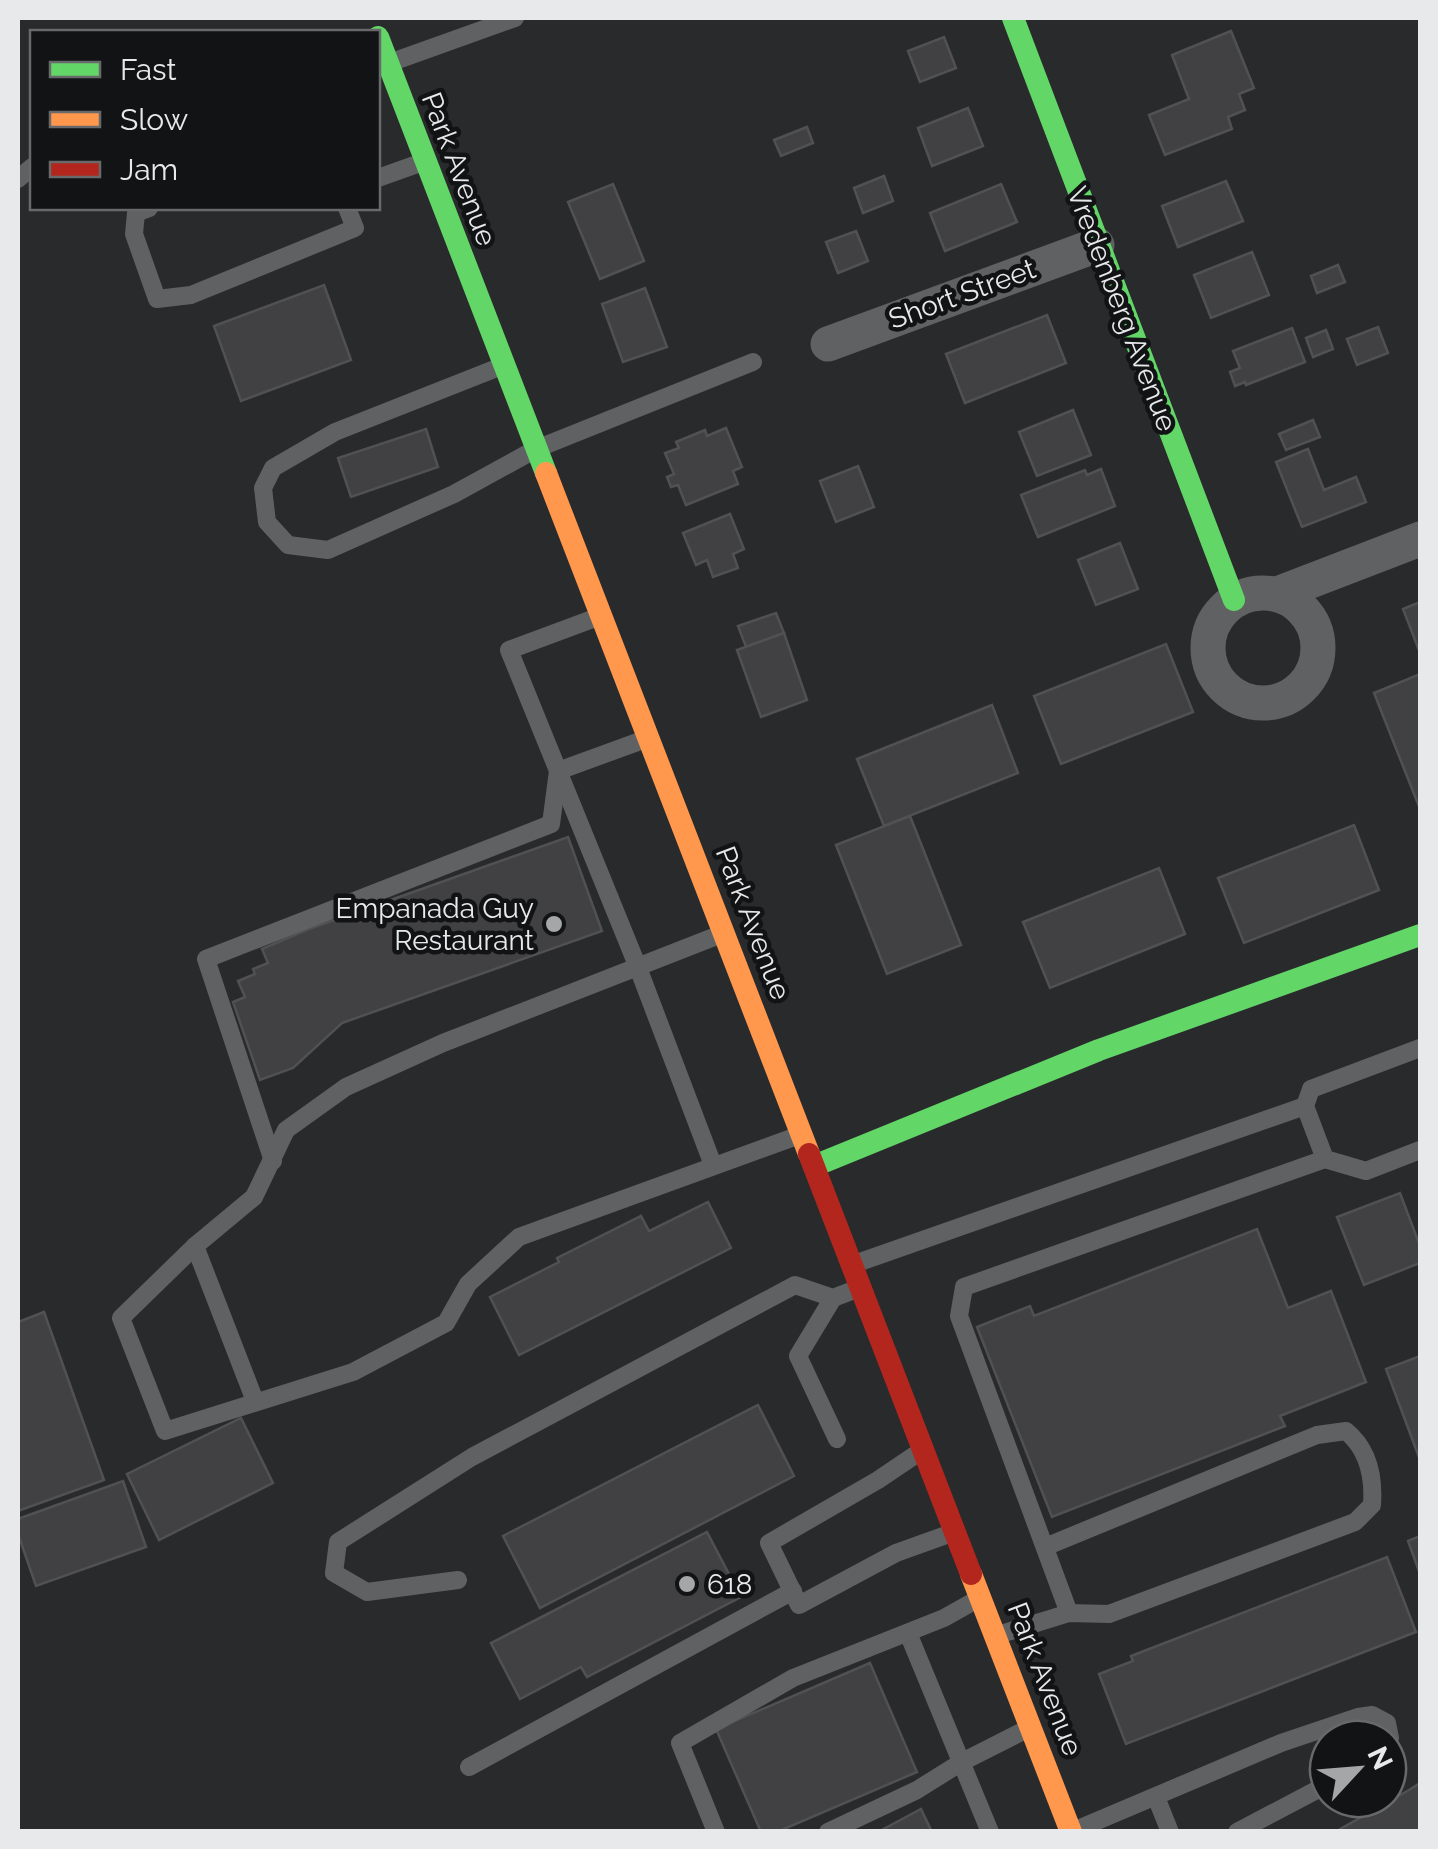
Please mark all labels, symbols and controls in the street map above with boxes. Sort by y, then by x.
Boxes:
legend [30,30,380,210]
text: Fast [120,52,177,87]
street label: Park Avenue [415,88,503,250]
text: Slow [120,102,188,137]
text: Jam [120,152,178,187]
street label: Vredenberg Avenue [1060,182,1184,436]
street label: Short Street [884,252,1041,336]
street label: Park Avenue [709,842,797,1004]
place label: Empanada Guy Restaurant [336,892,535,957]
marker: Empanada Guy Restaurant [543,913,565,935]
place label: 618 [707,1568,752,1601]
marker: 618 [676,1573,698,1595]
street label: Park Avenue [1001,1598,1089,1760]
north arrow [1308,1719,1408,1819]
text: N [1361,1741,1400,1775]

